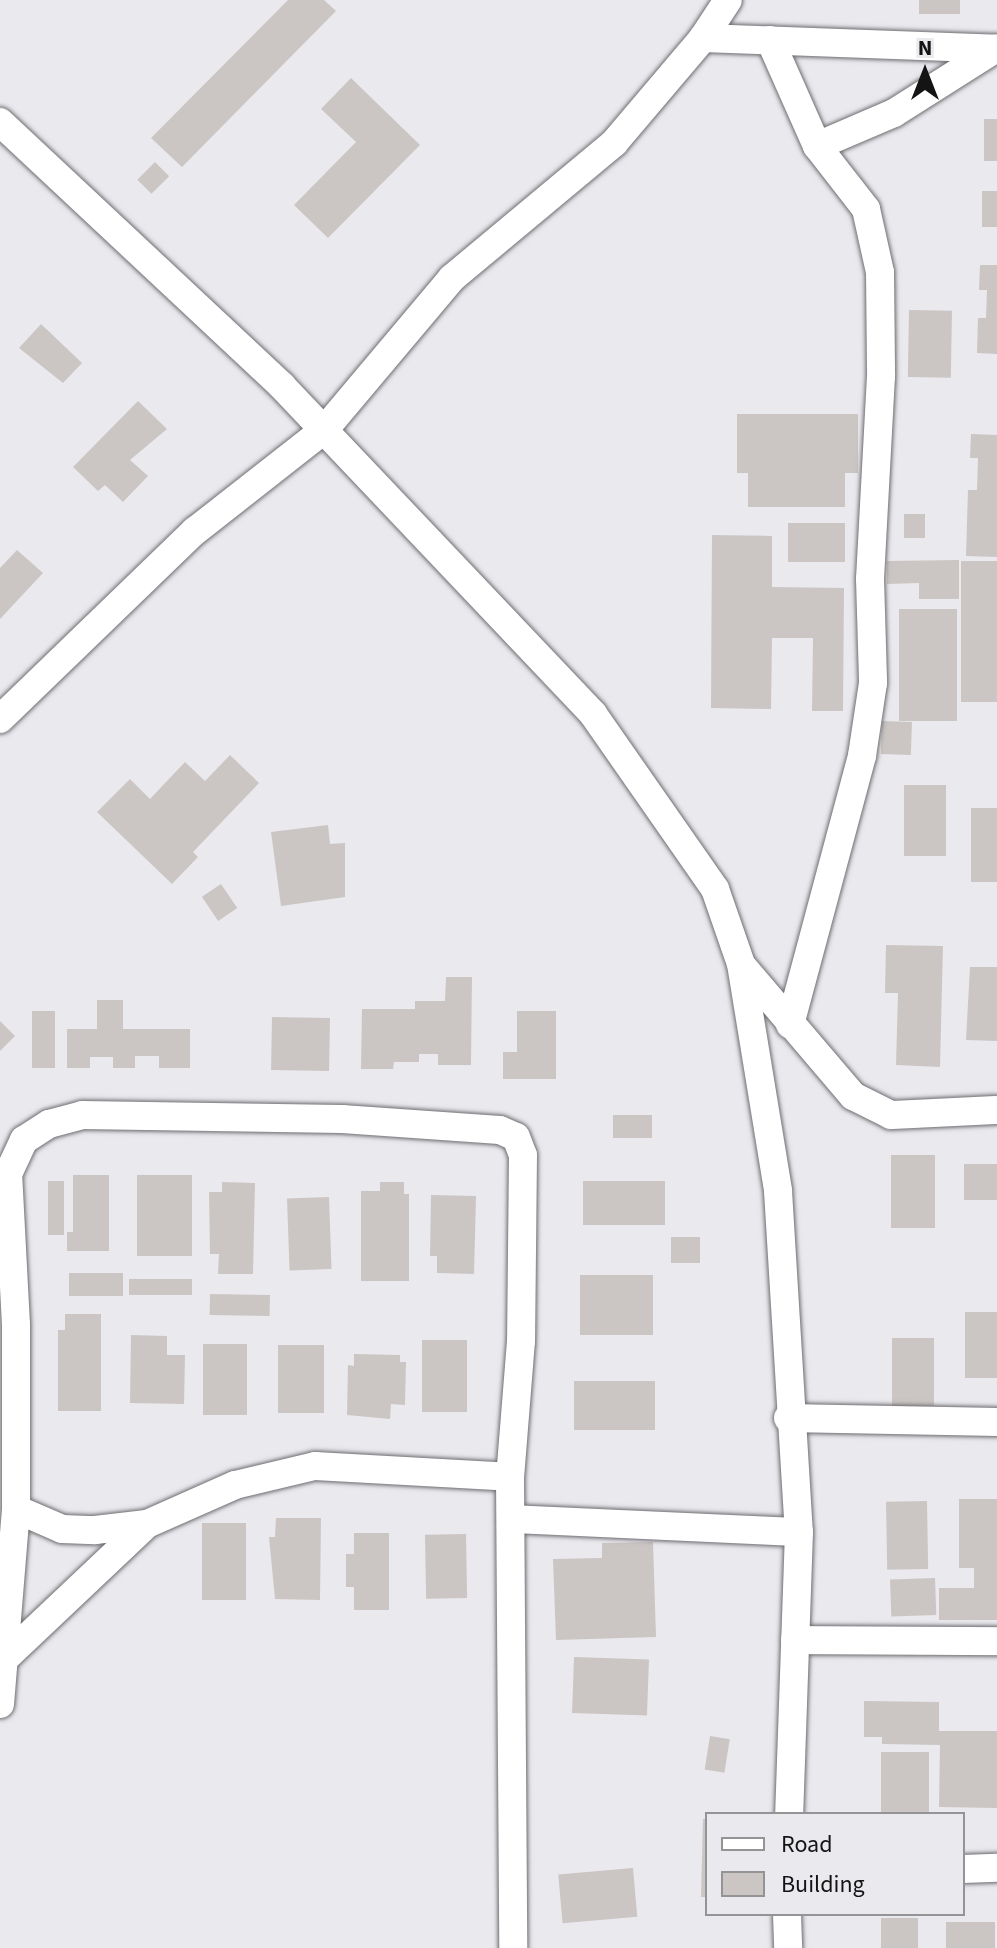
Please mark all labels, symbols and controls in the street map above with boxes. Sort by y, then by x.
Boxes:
north arrow [885,32,965,112]
text: N [918,32,932,64]
legend [705,1812,965,1916]
text: Road [781,1827,833,1862]
text: Building [781,1867,865,1902]

